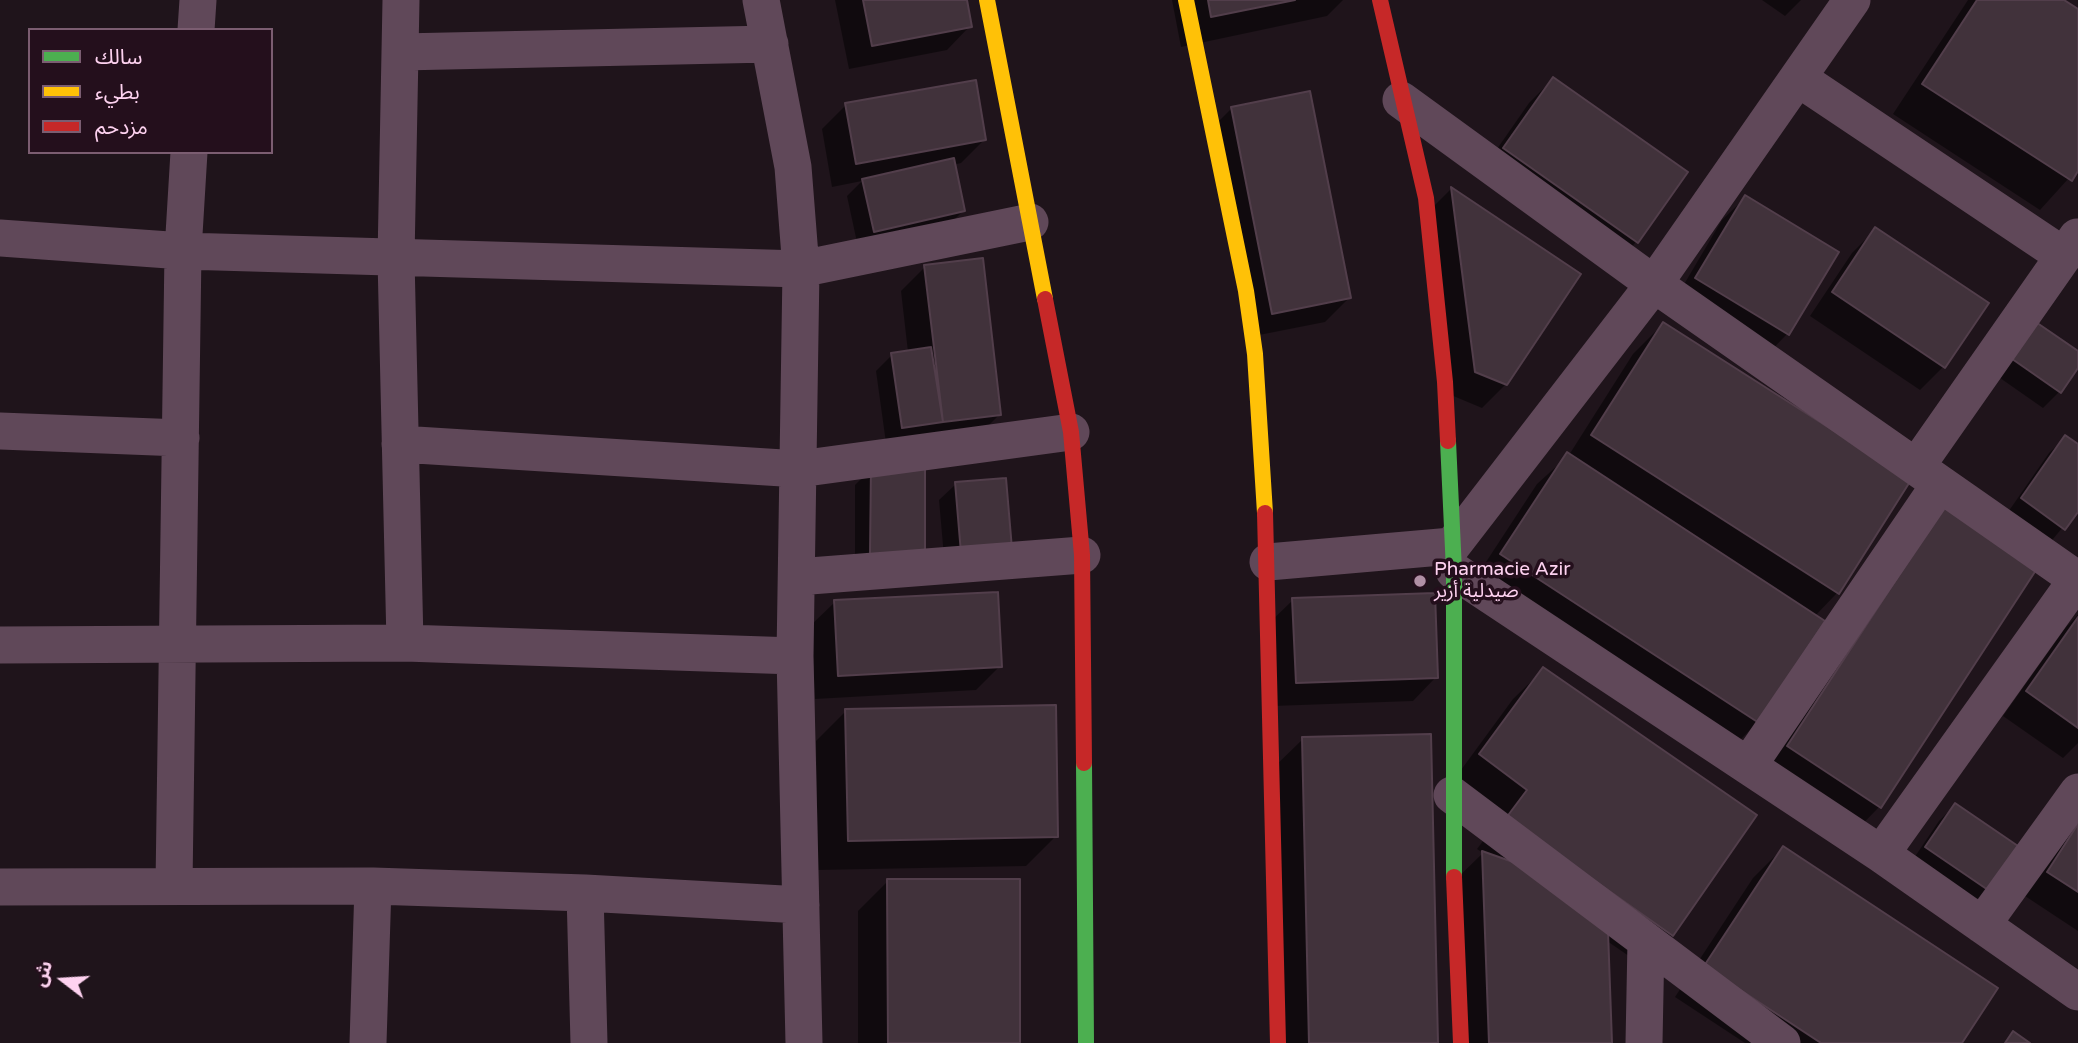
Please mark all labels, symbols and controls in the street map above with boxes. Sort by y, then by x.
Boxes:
legend [28,28,273,154]
text: سالك [95,45,142,70]
text: بطيء [95,80,140,105]
text: مزدحم [95,115,148,140]
place label: Pharmacie Azir صيدلية أزير [1434,559,1570,603]
marker: Pharmacie Azir صيدلية أزير [1412,573,1428,589]
north arrow [28,945,98,1015]
text: ش [29,958,57,990]

